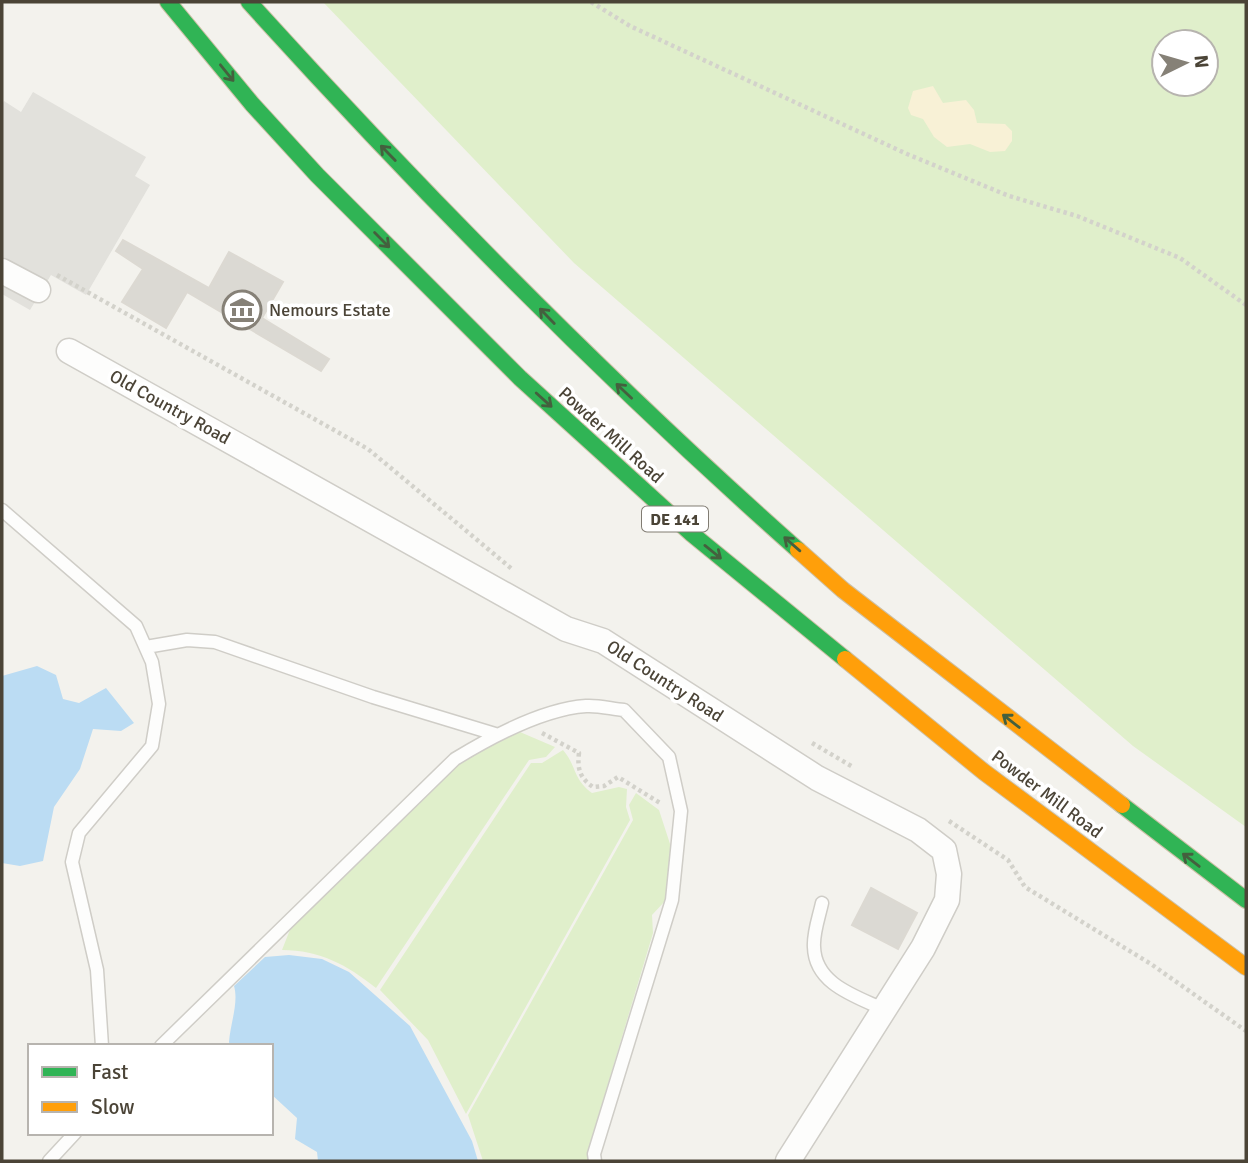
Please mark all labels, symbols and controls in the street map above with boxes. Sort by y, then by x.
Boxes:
north arrow [1150,28,1220,98]
text: N [1188,54,1213,69]
one-way arrow [220,64,235,82]
one-way arrow [379,145,396,162]
one-way arrow [373,231,390,248]
museum icon: Nemours Estate [221,289,263,331]
place label: Nemours Estate [269,299,391,321]
one-way arrow [538,308,555,325]
street label: Old Country Road [106,365,234,449]
street label: Powder Mill Road [554,382,668,488]
one-way arrow [616,382,633,399]
one-way arrow [535,392,553,408]
road number: DE 141 [642,506,708,532]
one-way arrow [784,536,801,553]
one-way arrow [704,544,722,559]
street label: Old Country Road [603,635,727,727]
one-way arrow [1003,713,1021,728]
street label: Powder Mill Road [987,745,1107,843]
one-way arrow [1183,852,1201,867]
legend [28,1044,273,1135]
text: Fast [91,1059,128,1085]
text: Slow [91,1094,135,1120]

